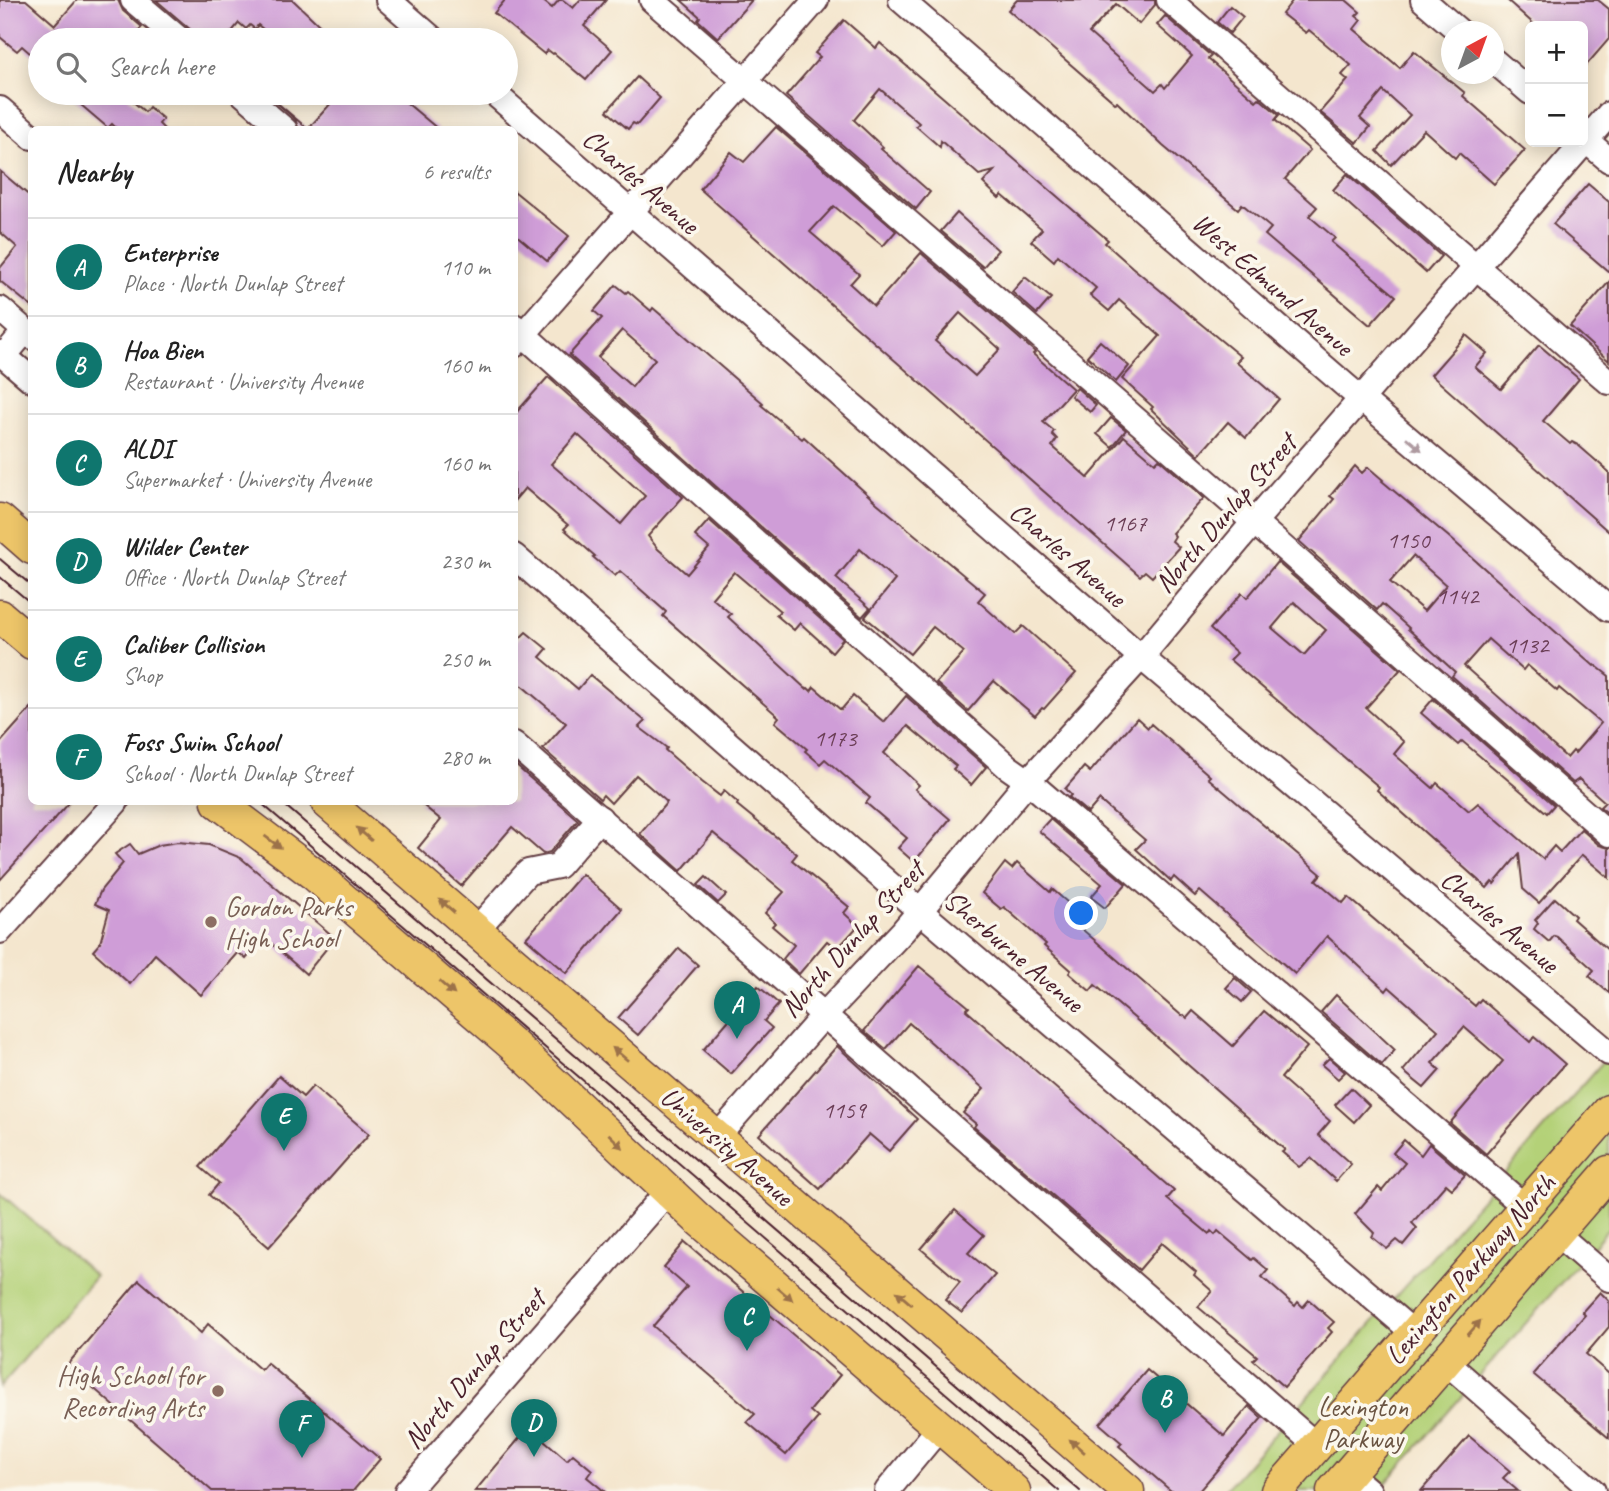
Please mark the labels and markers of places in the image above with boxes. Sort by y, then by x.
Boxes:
place label: Gordon Parks High School [225,889,355,956]
marker: Gordon Parks High School [203,914,219,930]
pin: A [714,981,760,1039]
pin: E [261,1093,307,1151]
pin: C [724,1293,770,1351]
place label: High School for Recording Arts [57,1358,207,1425]
pin: B [1142,1375,1188,1433]
marker: High School for Recording Arts [210,1383,226,1399]
pin: D [511,1399,557,1457]
pin: F [279,1400,325,1458]

